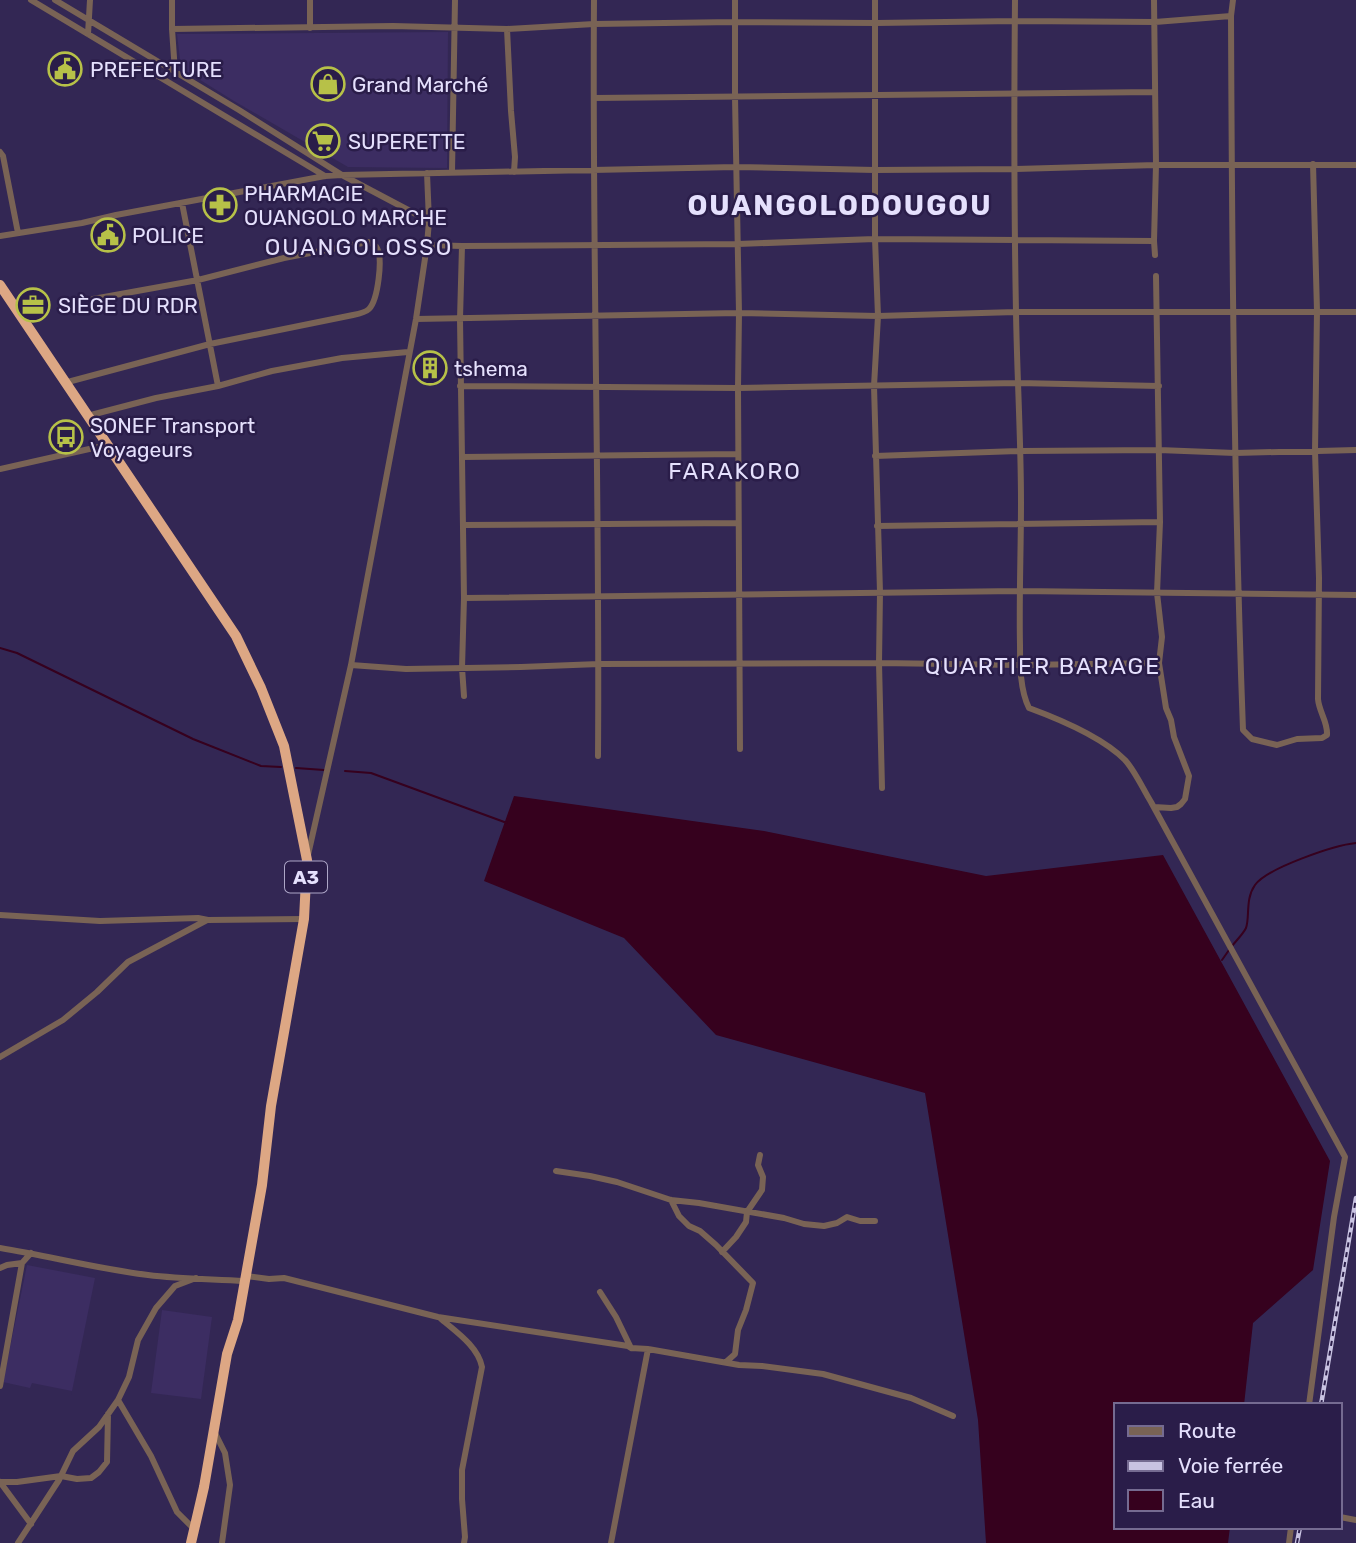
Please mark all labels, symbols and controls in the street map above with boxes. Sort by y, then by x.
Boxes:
public building icon: PREFECTURE [46,50,84,88]
place label: PREFECTURE [90,57,222,82]
shop icon: Grand Marché [309,65,347,103]
place label: Grand Marché [352,72,488,97]
supermarket icon: SUPERETTE [304,122,342,160]
place label: SUPERETTE [348,129,466,154]
place label: PHARMACIE OUANGOLO MARCHE [244,181,447,230]
pharmacy icon: PHARMACIE OUANGOLO MARCHE [201,186,239,224]
district label: OUANGOLODOUGOU [687,189,993,222]
public building icon: POLICE [89,216,127,254]
place label: POLICE [132,223,204,248]
district label: OUANGOLOSSO [265,233,453,261]
office icon: SIÈGE DU RDR [14,286,52,324]
place label: SIÈGE DU RDR [58,293,198,318]
building icon: tshema [411,349,449,387]
place label: tshema [454,356,528,381]
place label: SONEF Transport Voyageurs [90,413,255,462]
bus stop icon: SONEF Transport Voyageurs [47,418,85,456]
district label: FARAKORO [668,457,802,485]
district label: QUARTIER BARAGE [925,652,1161,680]
road number: A3 [285,862,327,892]
legend [1114,1403,1342,1529]
text: Route [1178,1418,1236,1443]
text: Voie ferrée [1178,1453,1283,1478]
text: Eau [1178,1488,1215,1513]

